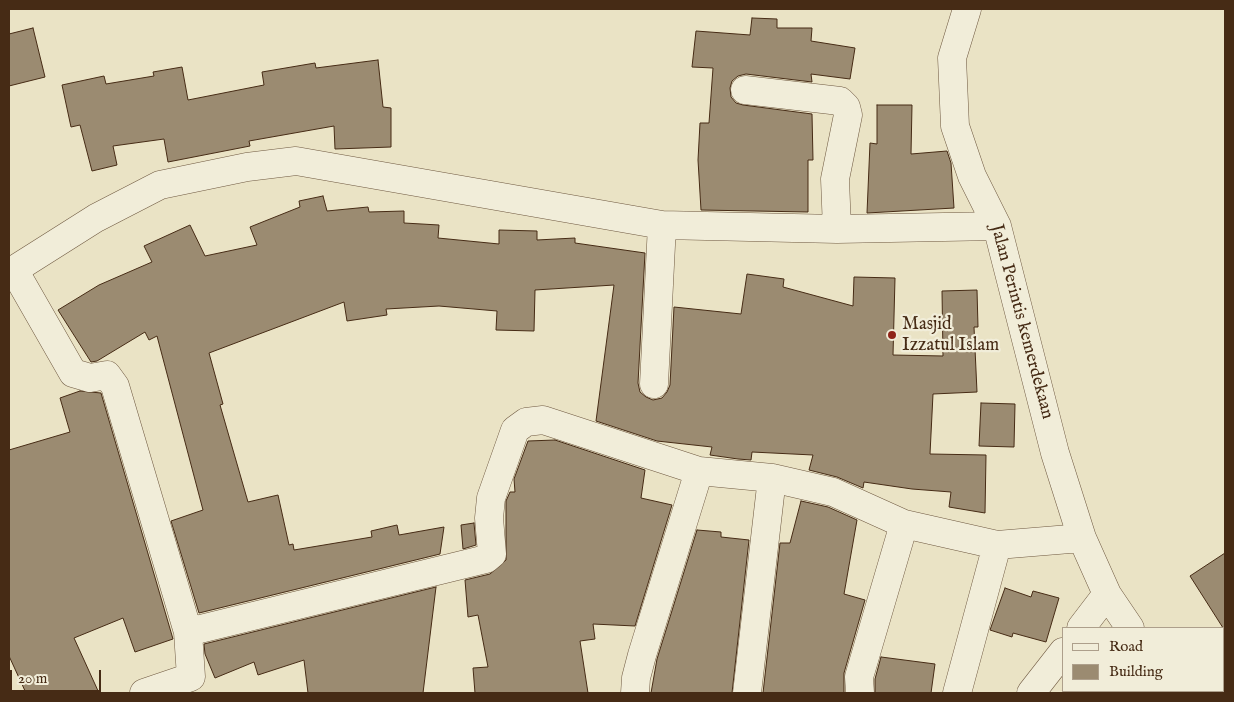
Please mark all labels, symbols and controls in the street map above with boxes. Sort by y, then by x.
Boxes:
street label: Jalan Perintis kemerdekaan [985,222,1057,422]
place label: Masjid Izzatul Islam [902,314,999,356]
marker: Masjid Izzatul Islam [886,329,898,341]
legend [1062,627,1224,692]
text: Road [1109,637,1143,656]
scale bar [12,660,104,692]
text: Building [1109,662,1163,681]
text: 20 m [18,669,47,688]

